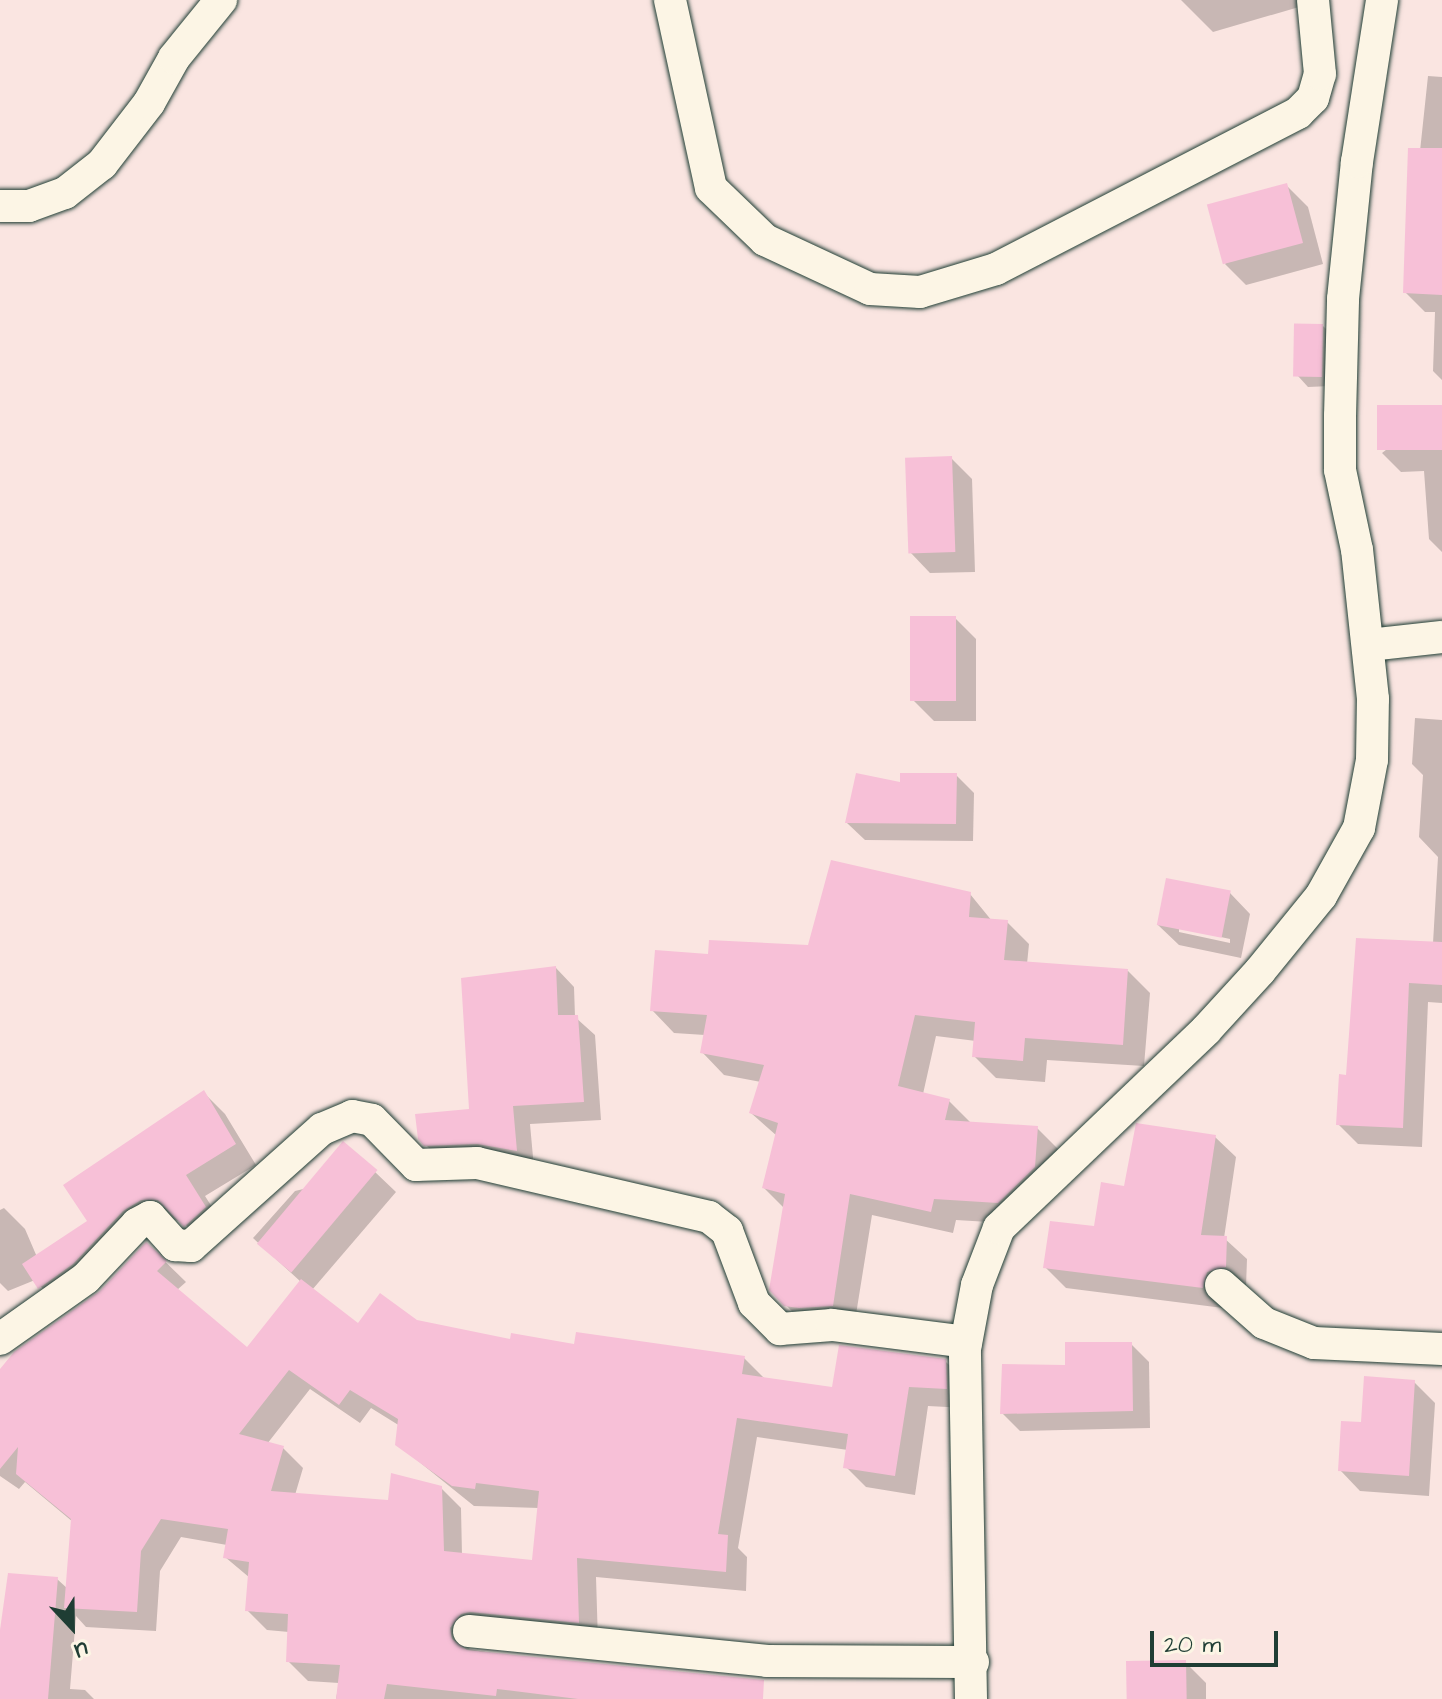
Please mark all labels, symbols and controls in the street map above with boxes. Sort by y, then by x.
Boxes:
north arrow [32,1587,112,1667]
scale bar [1154,1615,1282,1665]
text: 20 m [1164,1628,1221,1662]
text: U [70,1633,93,1666]

